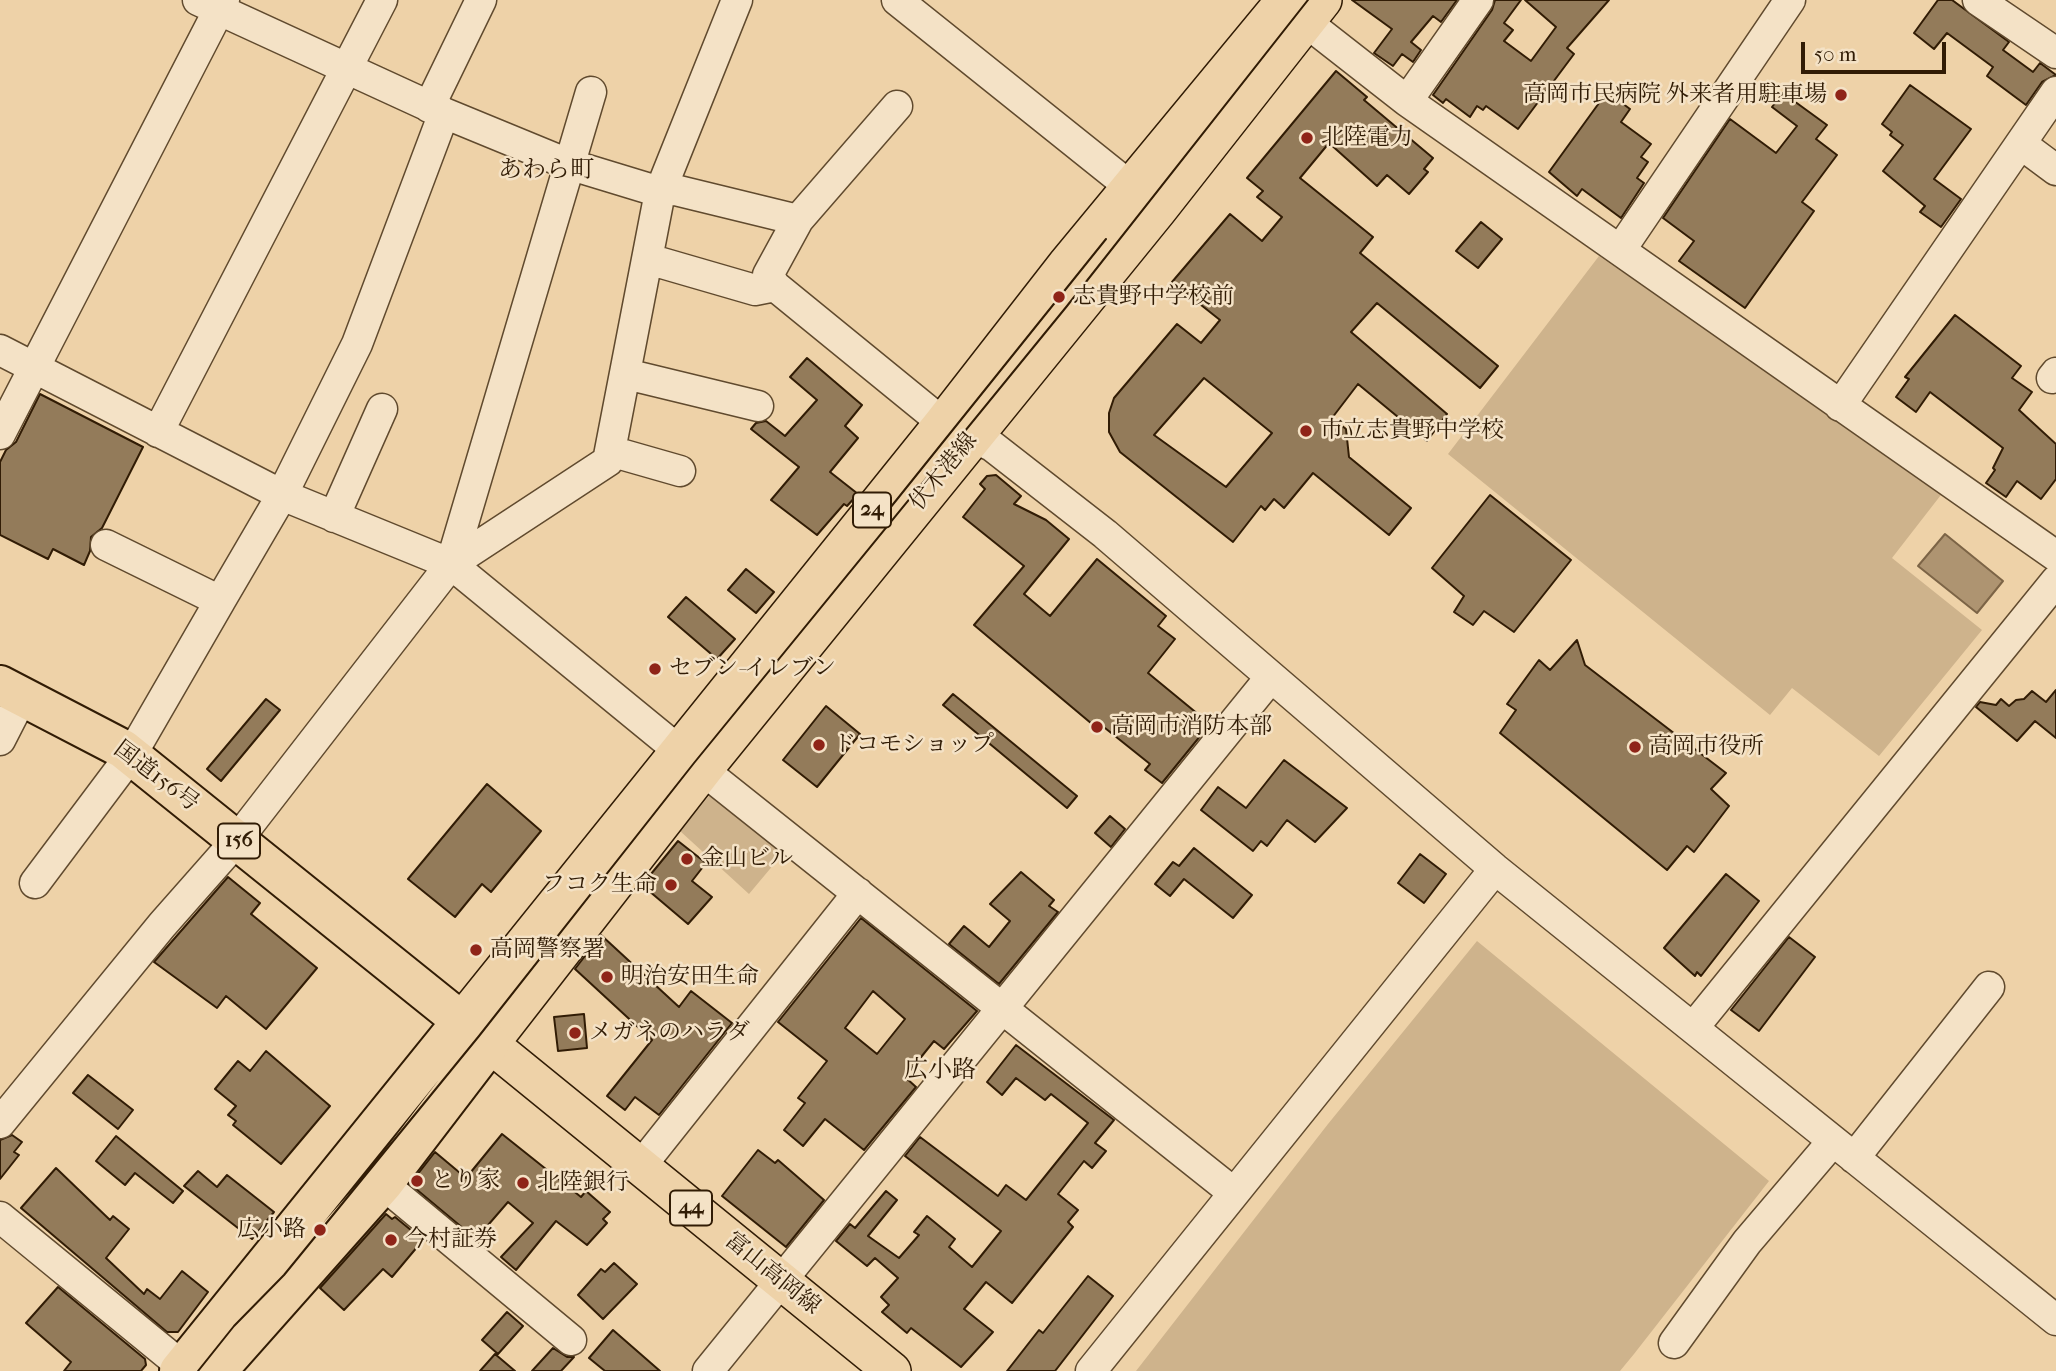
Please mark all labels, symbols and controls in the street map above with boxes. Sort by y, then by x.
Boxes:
scale bar [1804,28,1949,72]
text: 50 m [1814,42,1857,66]
place label: 高岡市民病院 外来者用駐車場 [1523,81,1827,109]
marker: 高岡市民病院 外来者用駐車場 [1833,87,1849,103]
place label: 北陸電力 [1321,124,1413,152]
marker: 北陸電力 [1299,130,1315,146]
district label: あわら町 [498,157,594,185]
place label: 志貴野中学校前 [1073,283,1234,311]
marker: 志貴野中学校前 [1051,289,1067,305]
place label: 市立志貴野中学校 [1320,417,1504,445]
marker: 市立志貴野中学校 [1298,423,1314,439]
street label: 伏木港線 [904,428,984,516]
road number: 24 [853,492,891,528]
place label: セブン-イレブン [669,655,836,683]
marker: セブン-イレブン [647,661,663,677]
place label: 高岡市消防本部 [1111,713,1272,741]
marker: 高岡市消防本部 [1089,719,1105,735]
place label: ドコモショップ [833,731,994,759]
place label: 高岡市役所 [1649,733,1764,761]
street label: 国道156号 [108,736,204,818]
marker: ドコモショップ [811,737,827,753]
marker: 高岡市役所 [1627,739,1643,755]
road number: 156 [218,824,260,858]
place label: 金山ビル [701,845,793,873]
marker: 金山ビル [679,851,695,867]
place label: フコク生命 [542,871,657,899]
marker: フコク生命 [663,877,679,893]
place label: 高岡警察署 [490,936,605,964]
marker: 高岡警察署 [468,942,484,958]
place label: 明治安田生命 [621,963,759,991]
marker: 明治安田生命 [599,969,615,985]
place label: メガネのハラダ [589,1019,750,1047]
marker: メガネのハラダ [567,1025,583,1041]
district label: 広小路 [904,1057,976,1085]
place label: とり家 [431,1167,500,1195]
place label: 北陸銀行 [537,1169,629,1197]
marker: とり家 [409,1173,425,1189]
marker: 北陸銀行 [515,1175,531,1191]
road number: 44 [670,1190,712,1226]
place label: 広小路 [237,1216,306,1244]
marker: 広小路 [312,1222,328,1238]
place label: 今村証券 [405,1226,497,1254]
street label: 富山高岡線 [719,1227,825,1321]
marker: 今村証券 [383,1232,399,1248]

